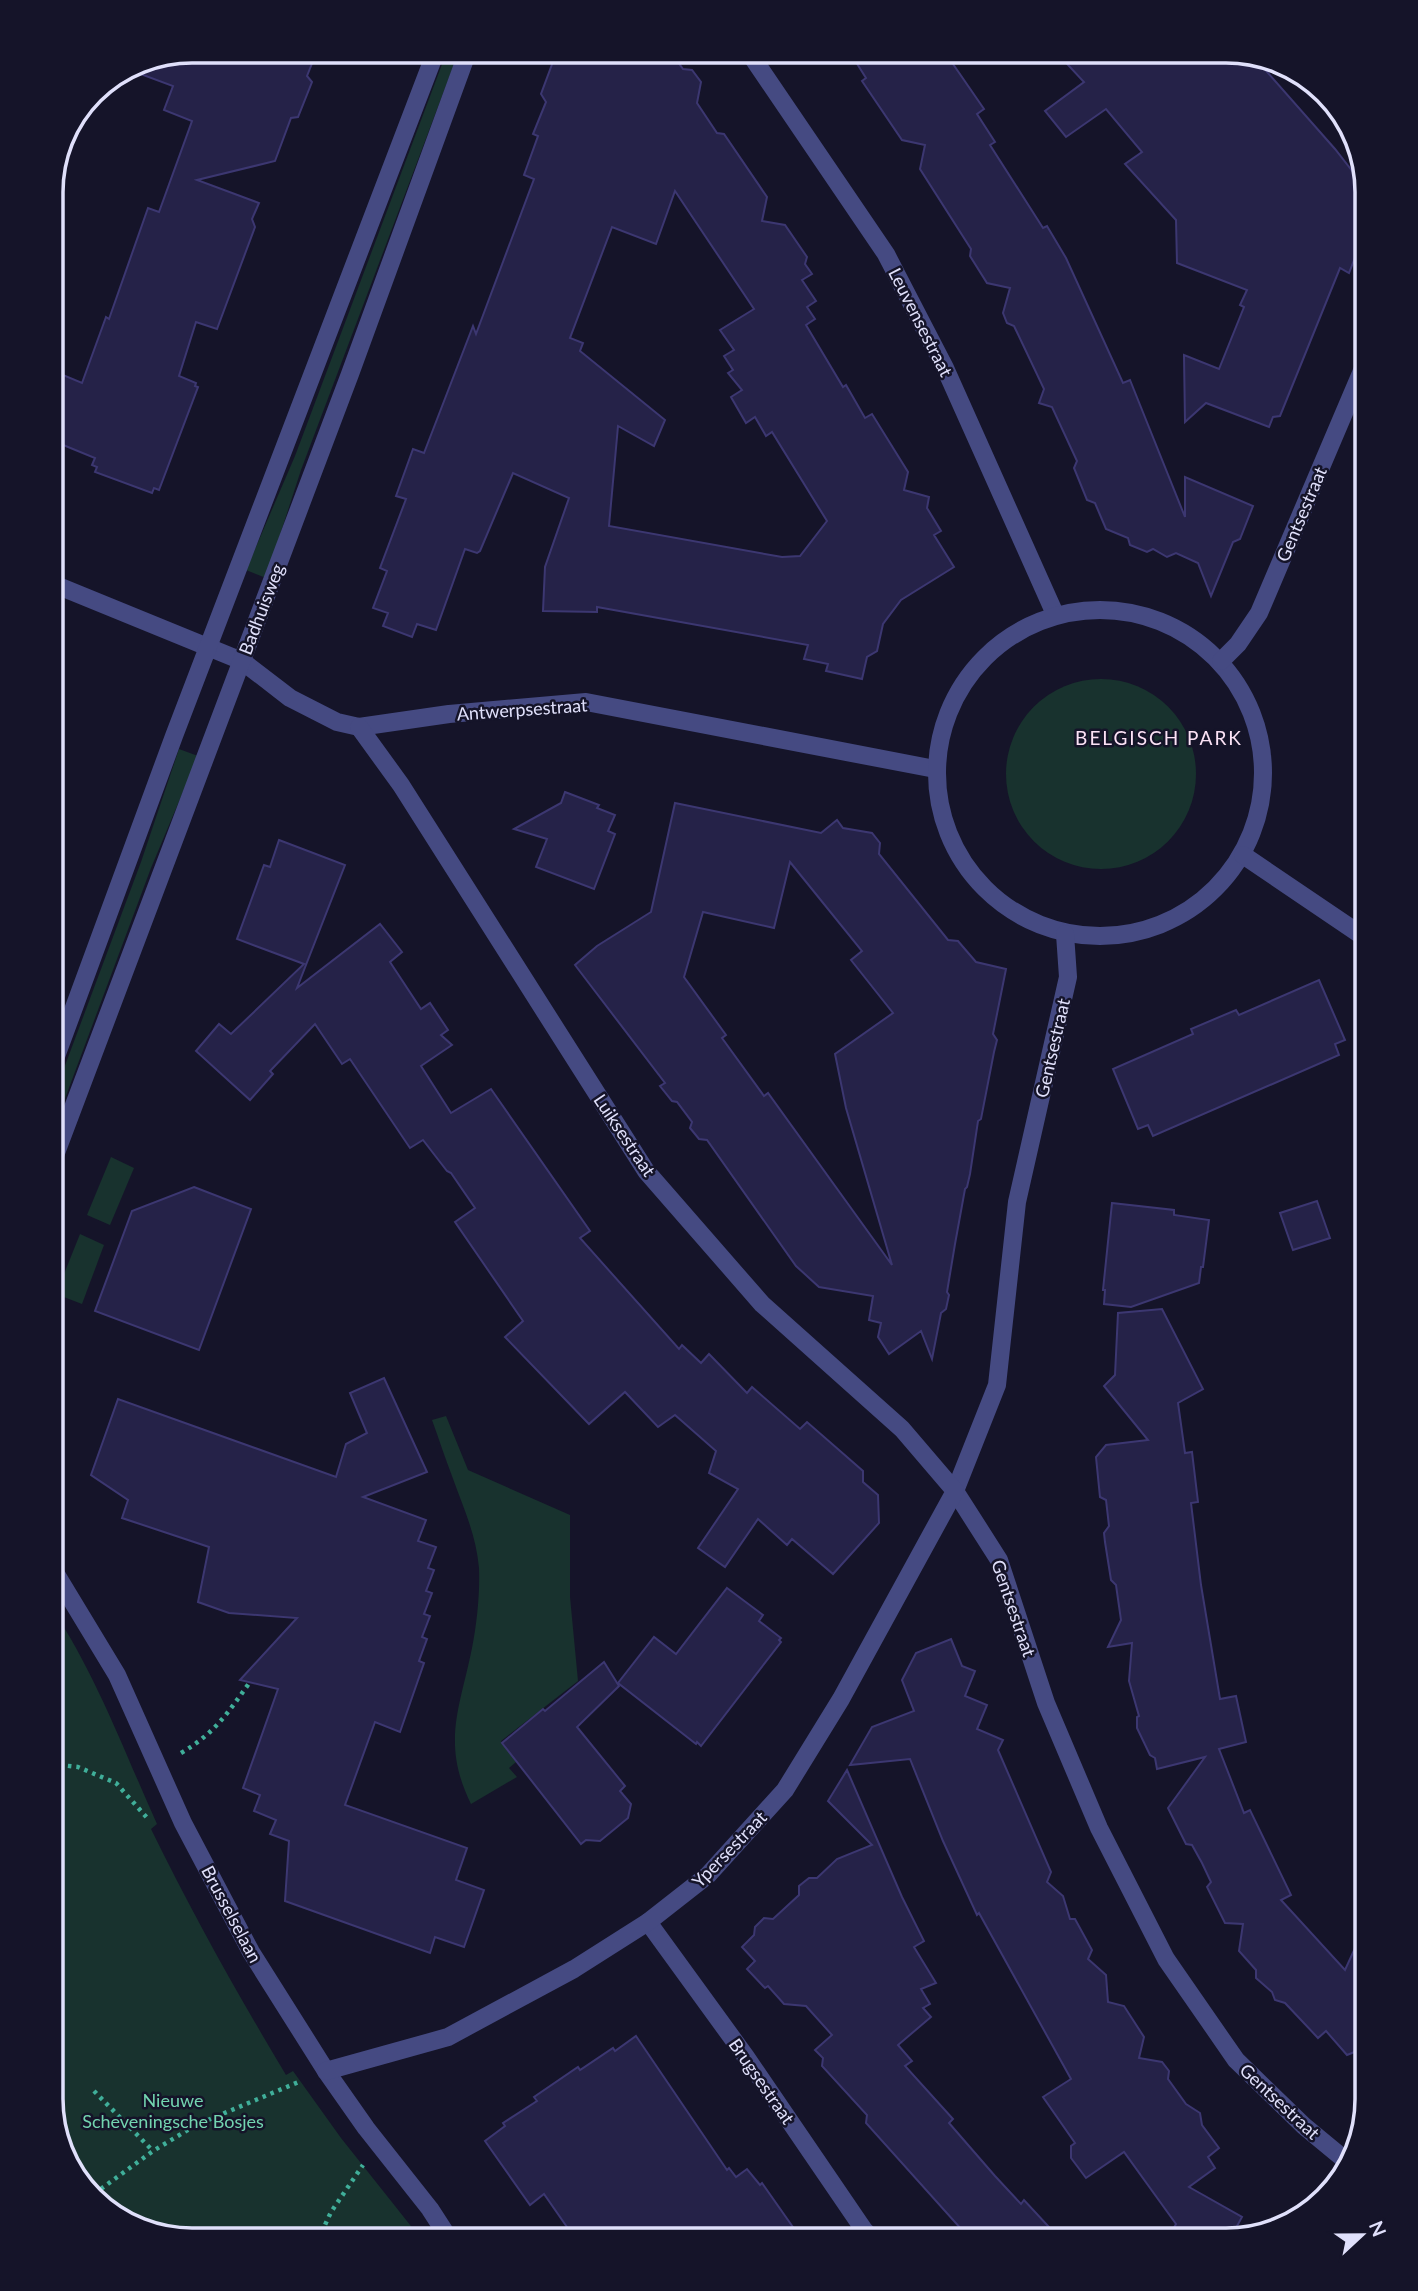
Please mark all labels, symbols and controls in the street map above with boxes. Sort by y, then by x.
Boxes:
street label: Leuvensestraat [884,264,958,380]
street label: Gentsestraat [1271,463,1331,565]
street label: Badhuisweg [234,560,288,658]
street label: Antwerpsestraat [456,693,589,725]
district label: BELGISCH PARK [1075,726,1243,749]
street label: Gentsestraat [1030,996,1074,1100]
street label: Luiksestraat [589,1090,661,1181]
street label: Gentsestraat [987,1557,1041,1660]
street label: Ypersestraat [687,1806,771,1892]
street label: Brusselselaan [197,1862,267,1966]
street label: Brugsestraat [724,2034,800,2129]
street label: Gentsestraat [1236,2058,1325,2144]
park label: Nieuwe Scheveningsche Bosjes [82,2089,264,2132]
north arrow [1327,2200,1397,2270]
text: N [1365,2217,1392,2240]

